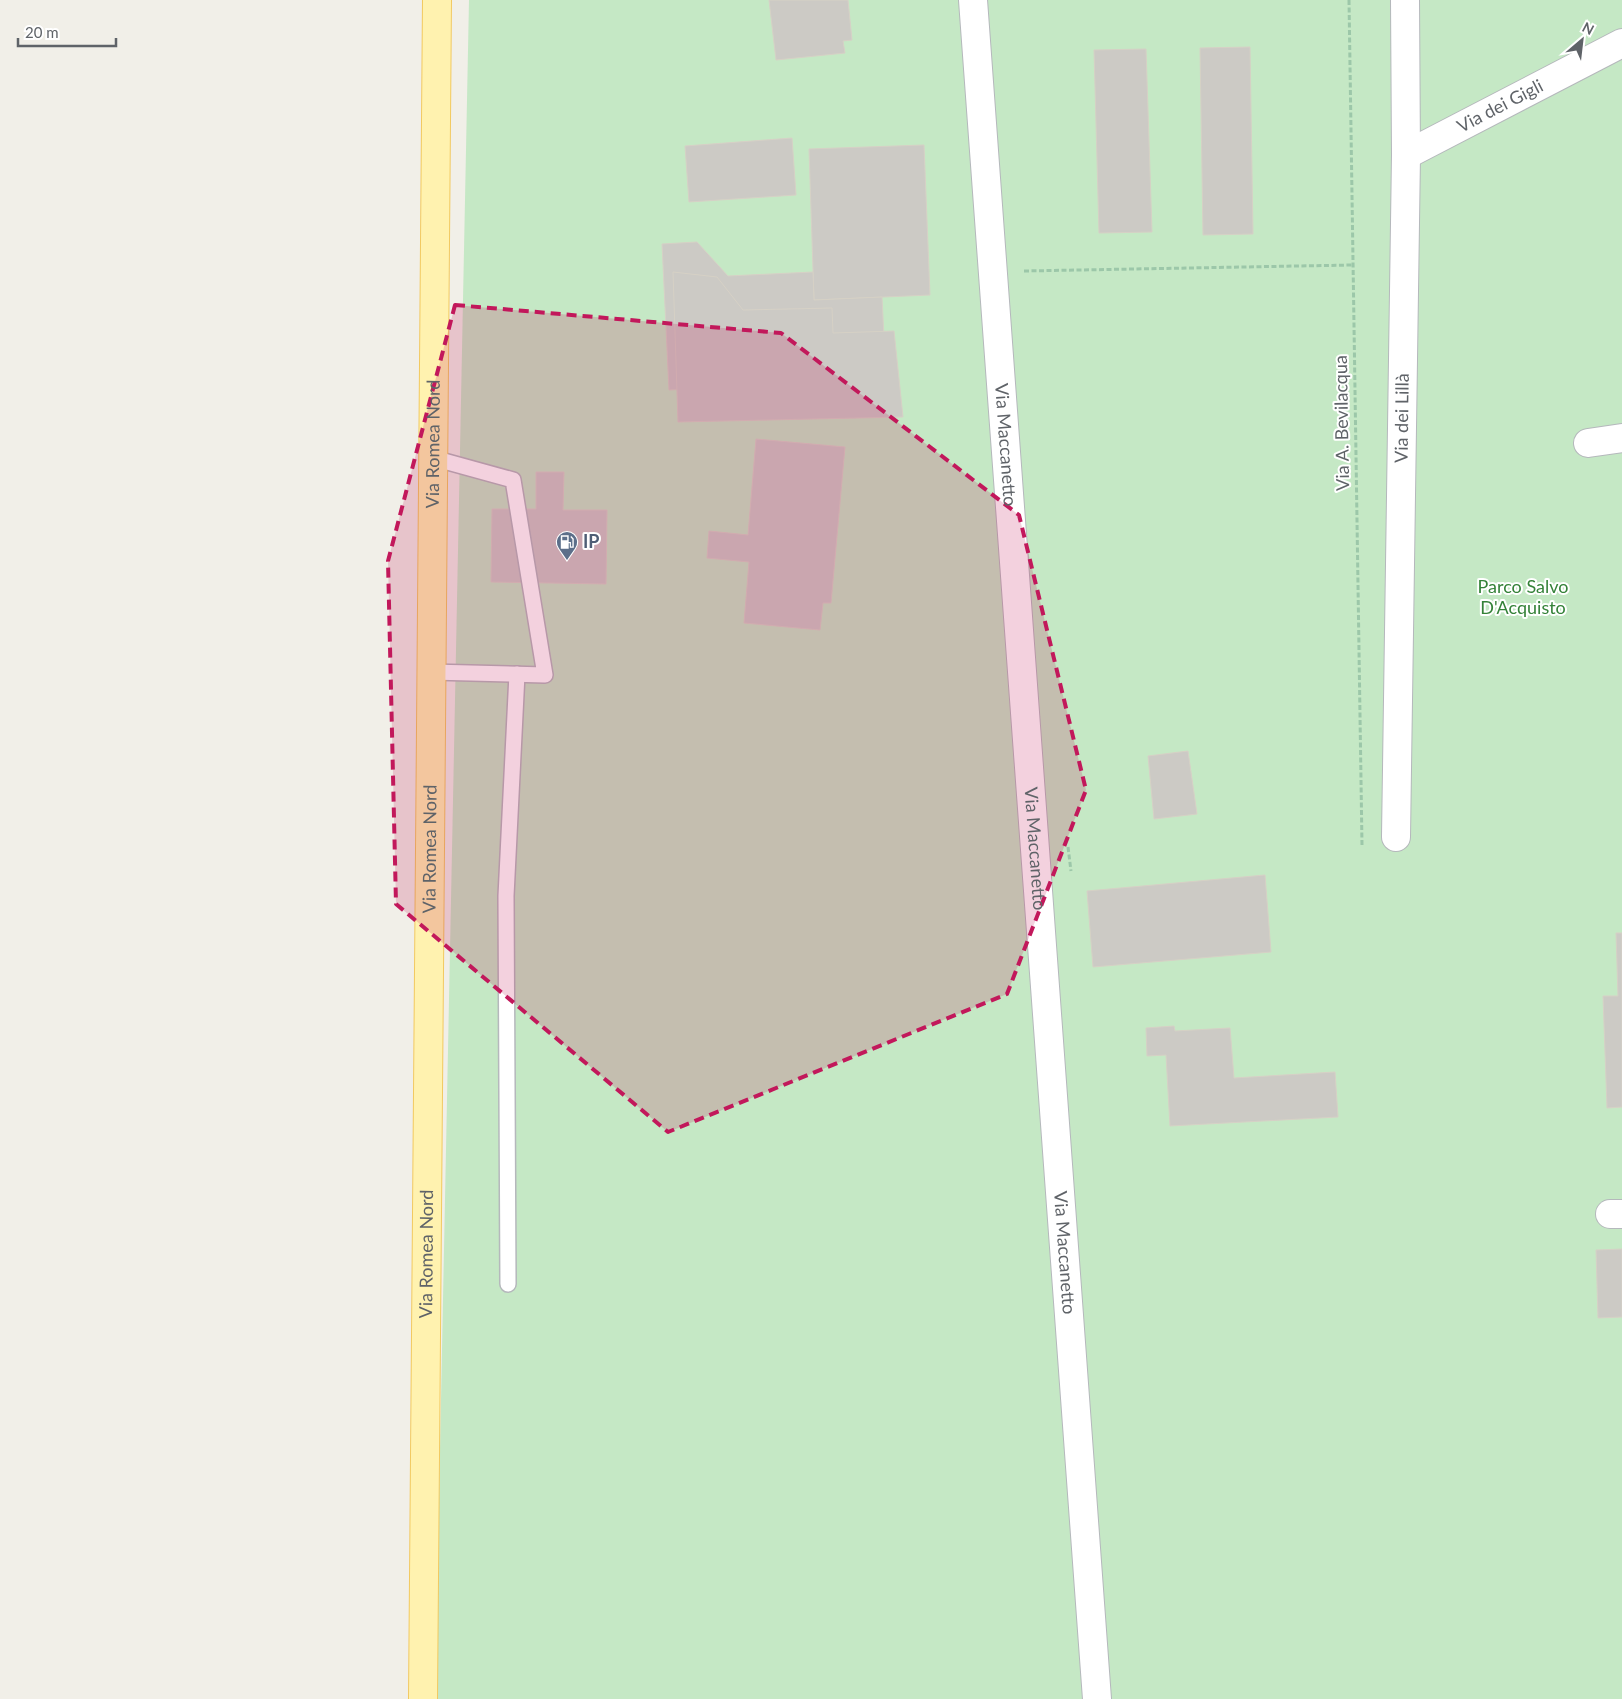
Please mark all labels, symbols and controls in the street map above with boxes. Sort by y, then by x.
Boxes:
scale bar [18,15,115,47]
north arrow [1557,15,1607,65]
text: N [1580,18,1597,38]
text: 20 m [25,23,59,41]
street label: Via dei Gigli [1453,74,1546,137]
street label: Via A. Bevilacqua [1329,355,1353,491]
street label: Via dei Lillà [1389,373,1413,463]
street label: Via Romea Nord [421,380,444,509]
street label: Via Maccanetto [991,382,1022,507]
fuel station icon: IP [555,530,579,561]
place label: IP [583,530,599,552]
park label: Parco Salvo D'Acquisto [1478,575,1568,618]
street label: Via Romea Nord [417,784,441,914]
street label: Via Maccanetto [1020,786,1051,911]
street label: Via Romea Nord [414,1189,437,1319]
street label: Via Maccanetto [1050,1190,1081,1315]

